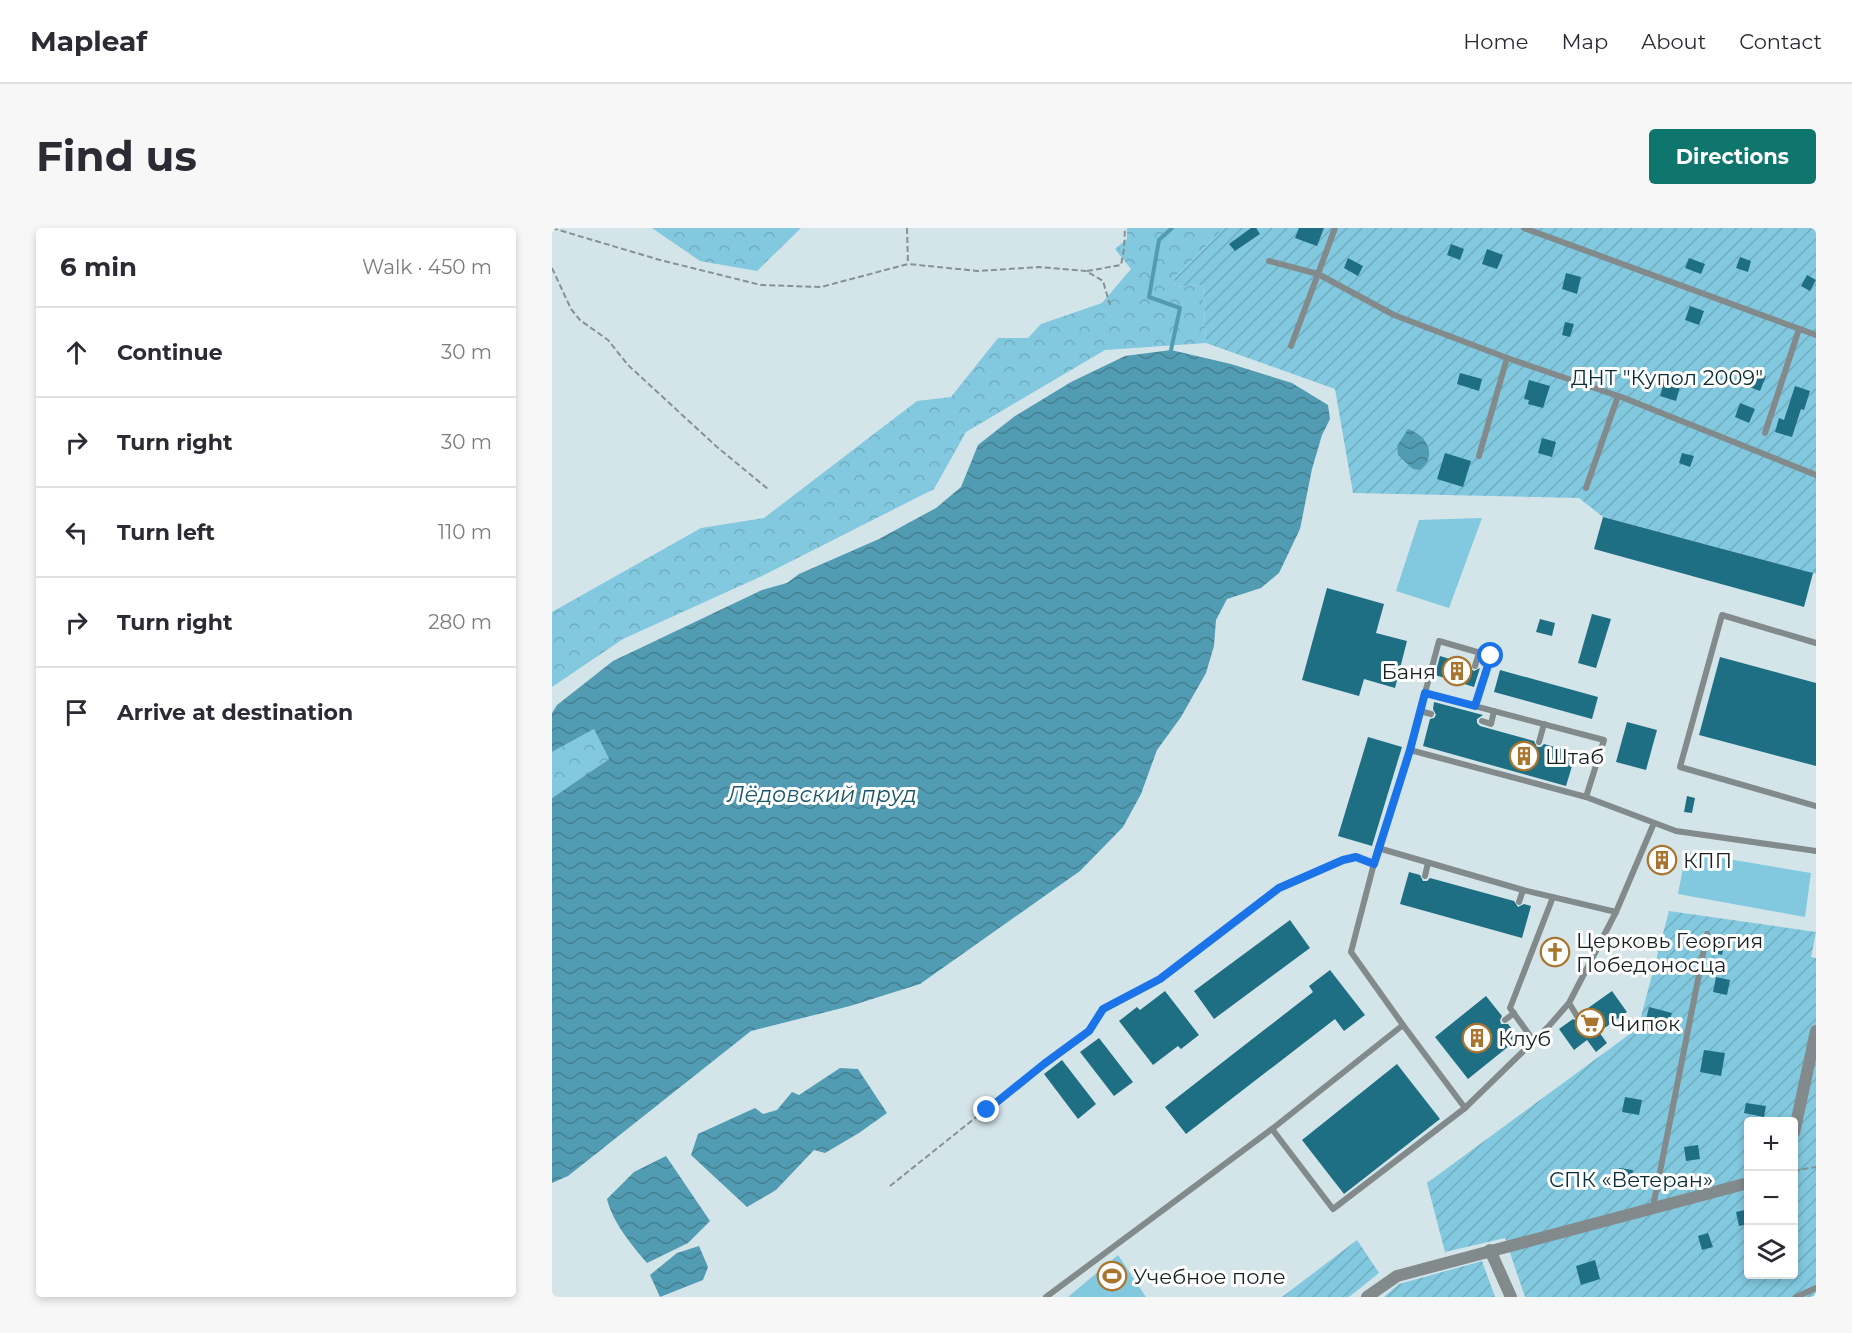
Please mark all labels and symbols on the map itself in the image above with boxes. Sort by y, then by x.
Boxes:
park label: ДНТ "Купол 2009" [1571,365,1763,390]
route start [1477,642,1503,668]
building icon: Баня [1441,655,1473,687]
place label: Баня [1382,659,1436,684]
building icon: Штаб [1508,740,1540,772]
place label: Штаб [1545,744,1604,769]
water label: Лёдовский пруд [726,781,917,808]
building icon: КПП [1646,844,1678,876]
place label: КПП [1683,848,1732,873]
place label: Церковь Георгия Победоносца [1576,928,1763,977]
church icon: Церковь Георгия Победоносца [1539,936,1571,968]
supermarket icon: Чипок [1574,1007,1606,1039]
place label: Чипок [1611,1011,1680,1036]
building icon: Клуб [1461,1022,1493,1054]
place label: Клуб [1498,1026,1551,1051]
route end [973,1096,999,1122]
park label: СПК «Ветеран» [1549,1167,1713,1192]
sports icon: Учебное поле [1096,1260,1128,1292]
place label: Учебное поле [1133,1264,1286,1289]

